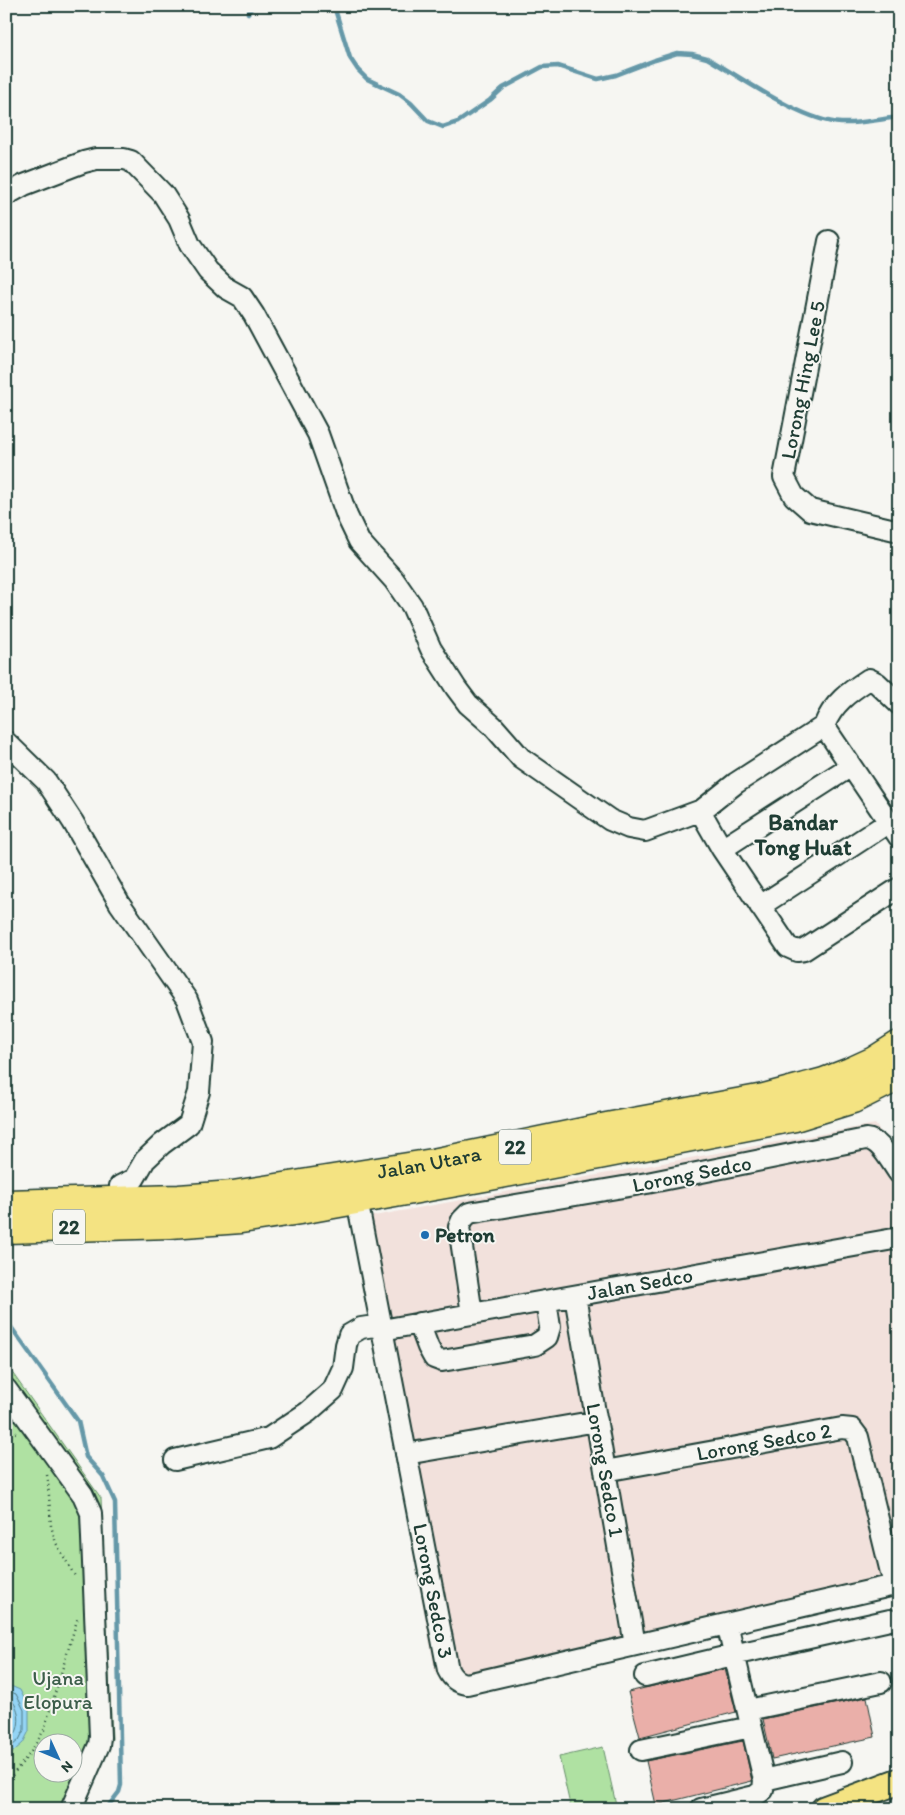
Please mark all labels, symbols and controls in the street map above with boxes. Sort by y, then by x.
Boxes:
street label: Lorong Hing Lee 5 [775,299,830,461]
district label: Bandar Tong Huat [754,809,852,861]
road number: 22 [499,1130,531,1164]
street label: Jalan Utara [375,1140,483,1184]
street label: Lorong Sedco [630,1150,754,1197]
road number: 22 [53,1210,85,1244]
place label: Petron [435,1222,495,1247]
marker: Petron [419,1229,431,1241]
street label: Jalan Sedco [585,1262,695,1305]
street label: Lorong Sedco 1 [581,1401,630,1539]
street label: Lorong Sedco 2 [694,1417,833,1466]
street label: Lorong Sedco 3 [408,1521,459,1661]
park label: Ujana Elopura [23,1665,93,1714]
north arrow [32,1732,82,1782]
text: N [58,1757,76,1776]

